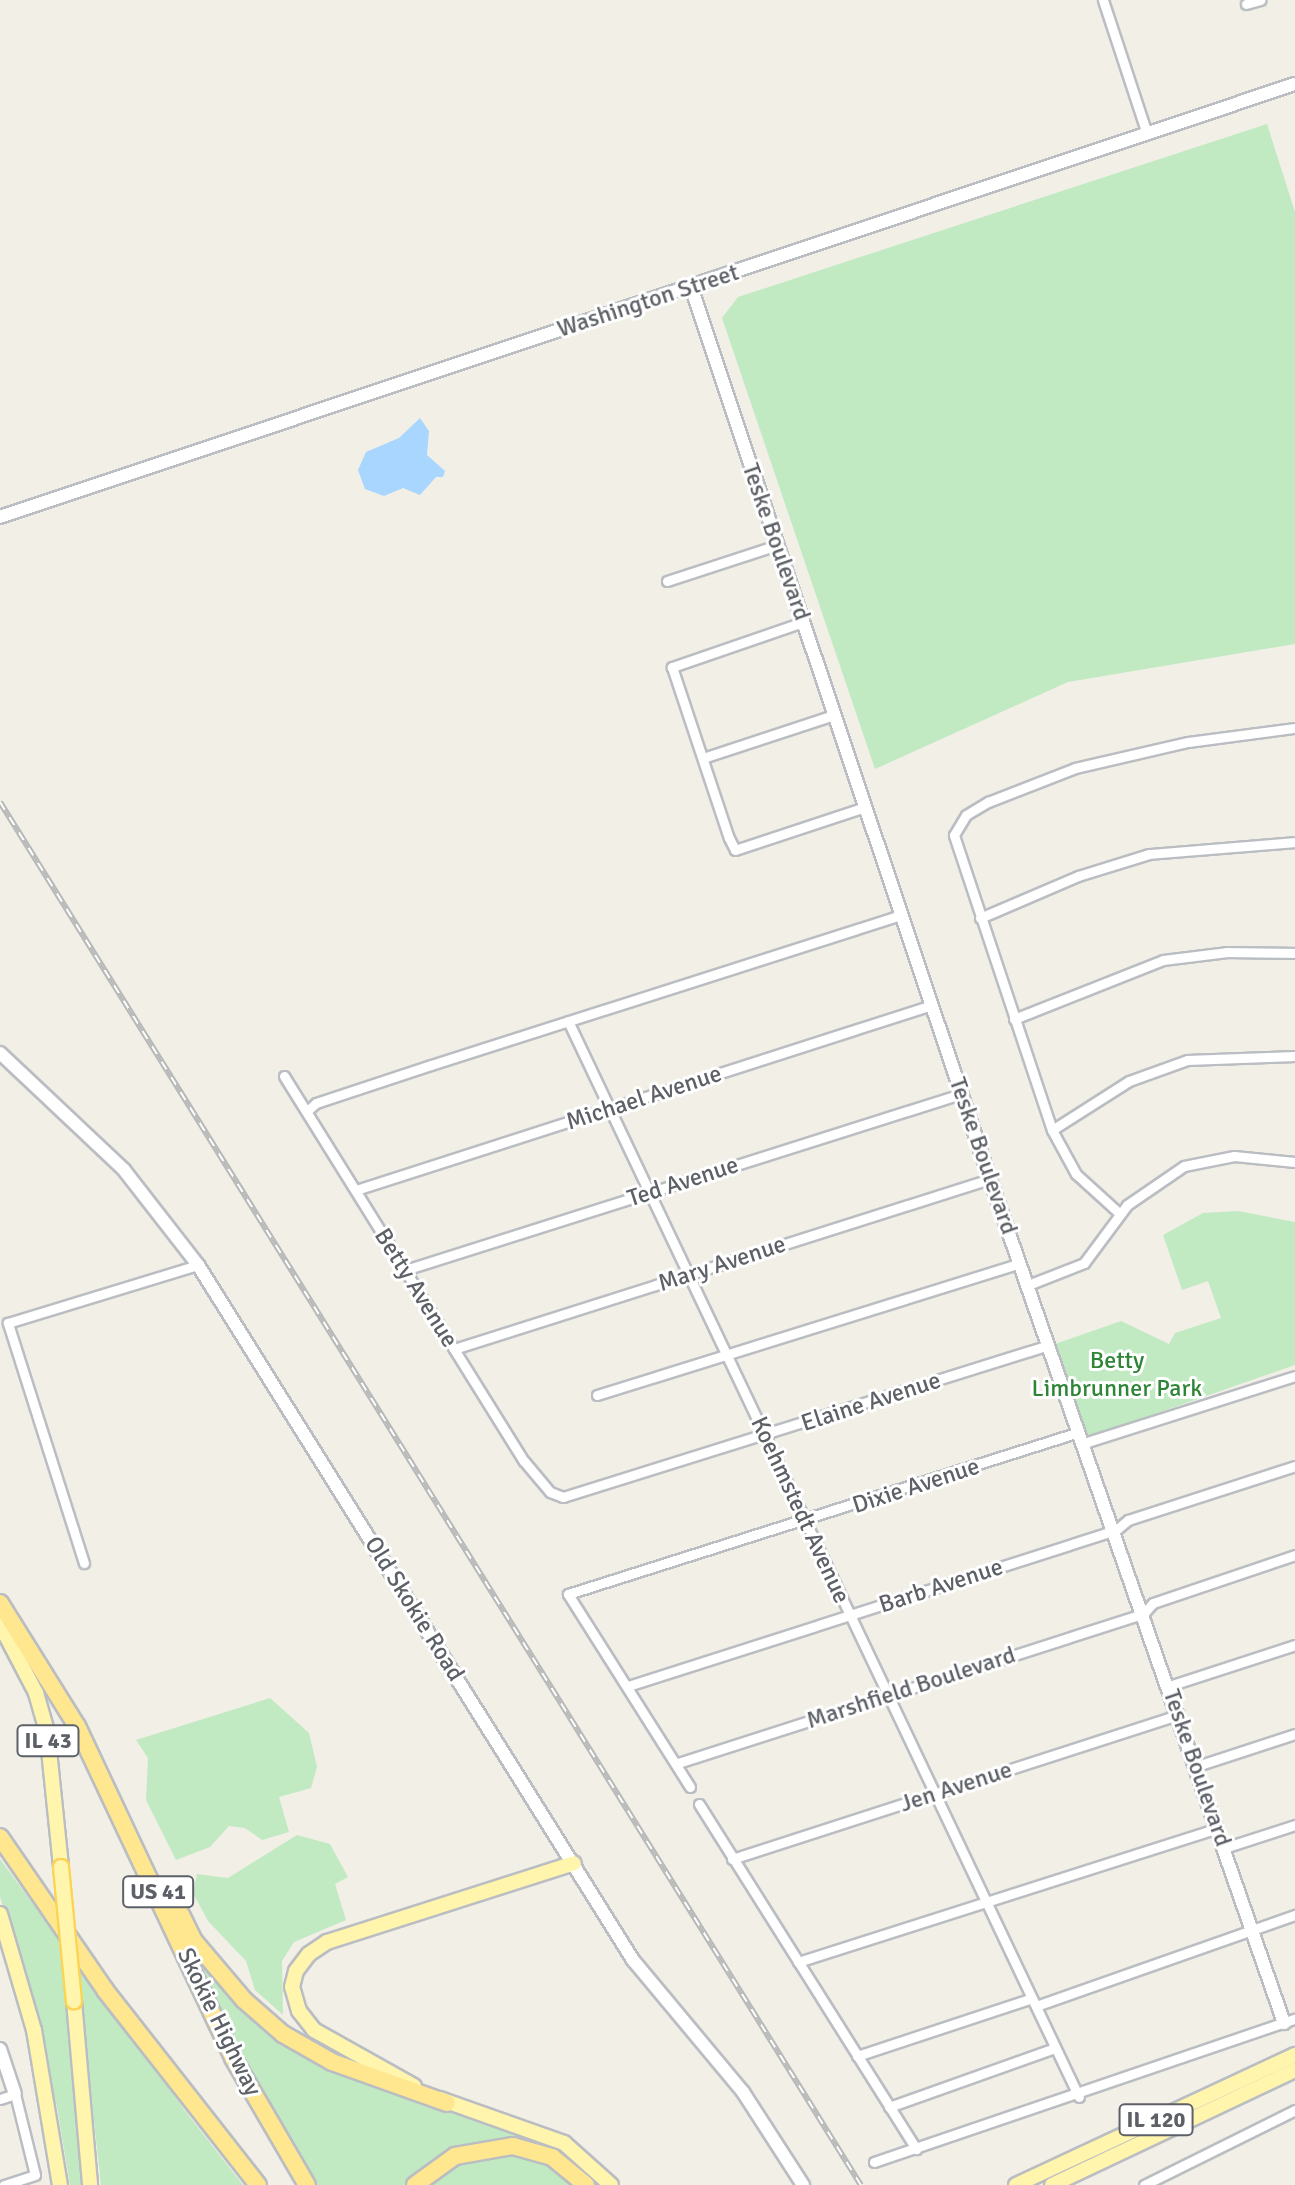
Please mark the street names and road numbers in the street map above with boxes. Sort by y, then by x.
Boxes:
street label: Washington Street [554,258,742,344]
street label: Teske Boulevard [736,460,816,624]
street label: Michael Avenue [563,1059,725,1137]
street label: Teske Boulevard [943,1074,1023,1238]
street label: Ted Avenue [624,1151,742,1213]
street label: Betty Avenue [368,1223,464,1353]
street label: Mary Avenue [655,1230,789,1298]
street label: Elaine Avenue [798,1366,944,1438]
street label: Koehmstedt Avenue [744,1412,856,1608]
street label: Dixie Avenue [849,1452,983,1520]
street label: Old Skokie Road [358,1531,470,1687]
street label: Barb Avenue [875,1552,1007,1620]
street label: Marshfield Boulevard [803,1641,1019,1735]
street label: Teske Boulevard [1157,1686,1237,1850]
road number: IL 43 [16,1723,80,1759]
street label: Jen Avenue [896,1755,1016,1819]
road number: US 41 [122,1874,194,1910]
street label: Skokie Highway [171,1943,267,2101]
road number: IL 120 [1118,2102,1194,2138]

